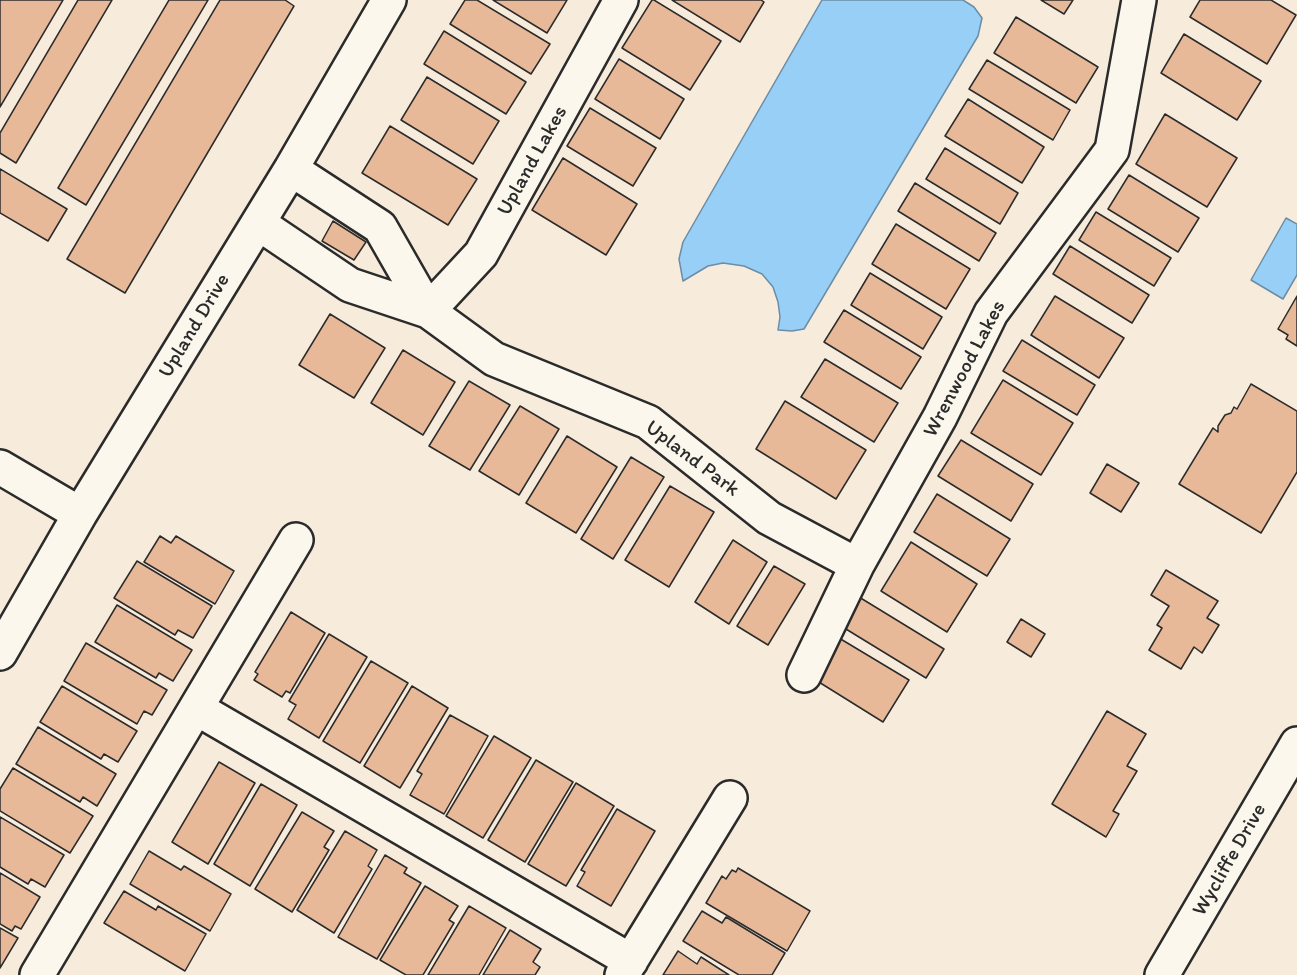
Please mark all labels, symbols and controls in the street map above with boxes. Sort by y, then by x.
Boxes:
street label: Upland Lakes [492,102,574,220]
street label: Upland Drive [154,269,236,383]
street label: Wrenwood Lakes [918,296,1012,442]
street label: Upland Park [640,415,744,503]
street label: Wycliffe Drive [1188,799,1272,921]

